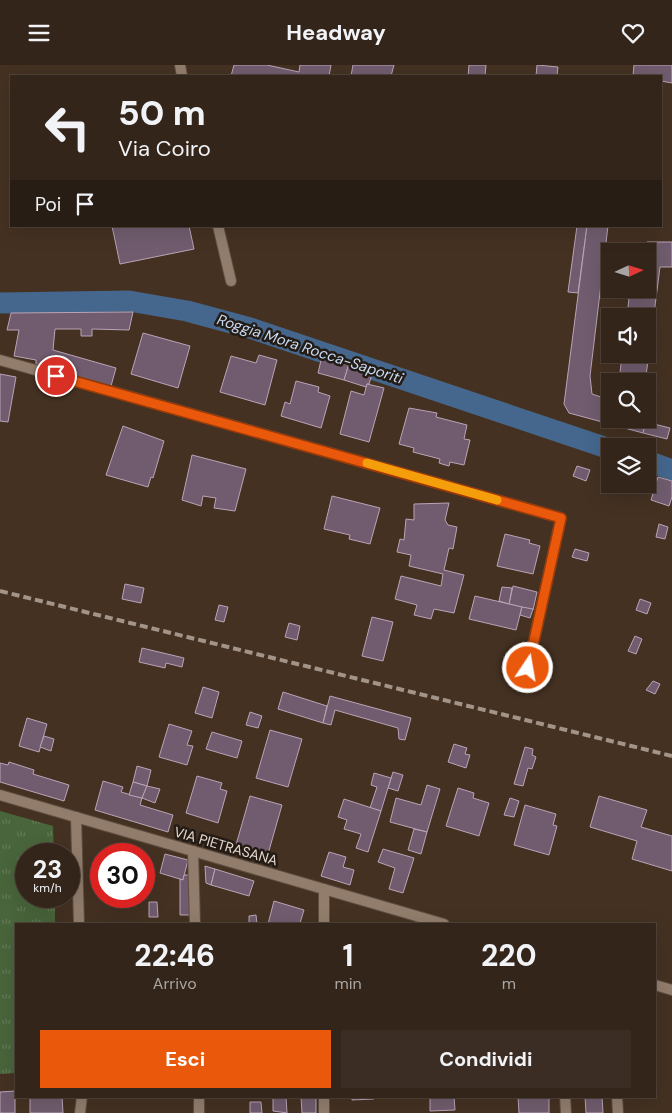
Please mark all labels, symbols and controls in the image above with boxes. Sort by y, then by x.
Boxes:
text: Headway [286,18,386,47]
icon: menu [25,19,53,47]
icon: heart [619,19,647,47]
text: 50 m [118,90,206,136]
icon: left [35,95,100,160]
text: Via Coiro [118,134,211,163]
icon: arrive [71,190,99,218]
text: Poi [35,192,61,217]
north arrow [601,243,656,297]
map controls [601,243,656,493]
button: sound [601,308,656,363]
water label: Roggia Mora Rocca-Saporiti [214,309,406,389]
pin [35,355,77,397]
icon: arrive [42,362,70,390]
button: search [601,373,656,428]
button: layers [601,438,656,493]
position arrow [501,641,553,693]
street label: VIA PIETRASANA [172,823,280,869]
speed limit sign: 30 [90,843,155,908]
text: 23 [33,853,62,886]
text: km/h [33,880,62,896]
text: 22:46 [134,936,215,975]
text: 1 [343,936,354,975]
text: 220 [481,936,537,975]
text: Arrivo [153,973,197,994]
text: min [334,973,362,994]
text: m [502,973,516,994]
button: Esci [40,1030,331,1088]
button: Condividi [341,1030,631,1088]

